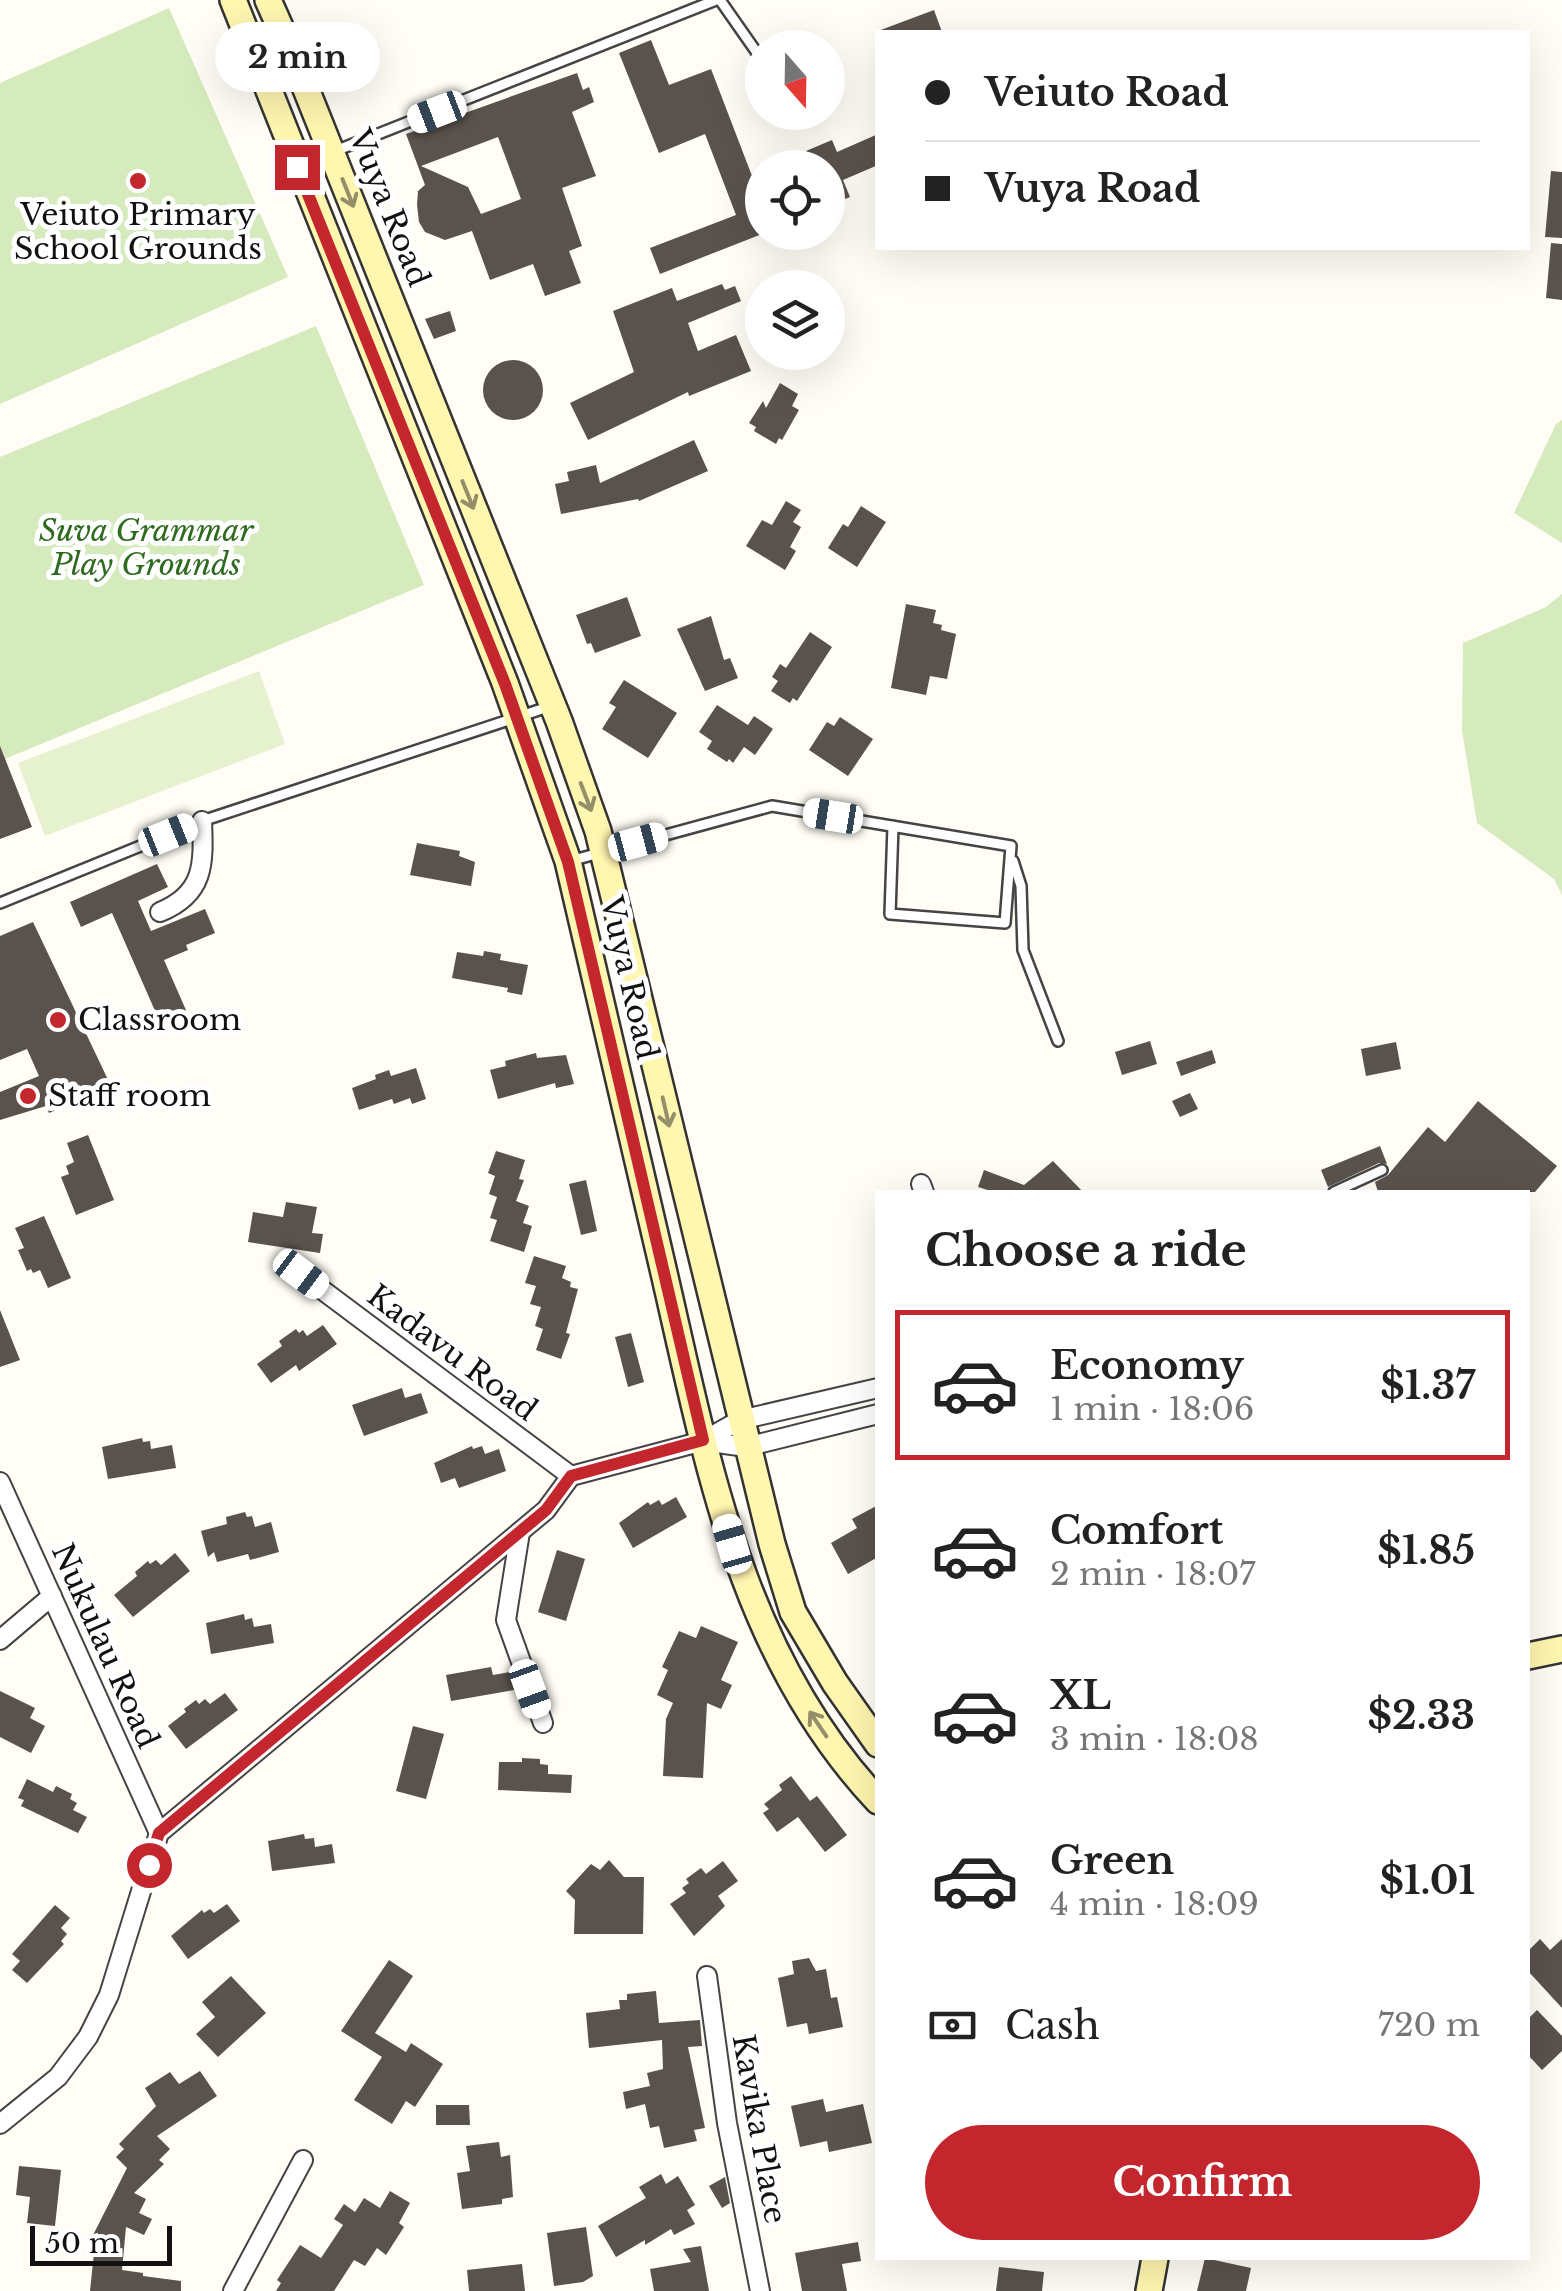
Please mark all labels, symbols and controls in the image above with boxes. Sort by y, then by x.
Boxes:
callout: 2 min [214,22,380,92]
north arrow [745,30,845,130]
map controls [745,30,845,370]
text: 2 min [248,37,347,77]
text: Veiuto Road [985,69,1229,116]
car [404,87,470,137]
street label: Vuya Road [341,123,438,292]
route end [275,145,320,190]
button: locate [745,150,845,250]
text: Vuya Road [985,165,1200,212]
marker: Veiuto Primary School Grounds [127,170,149,192]
one-way arrow [341,177,359,207]
place label: Veiuto Primary School Grounds [14,196,262,267]
button: layers [745,270,845,370]
one-way arrow [461,479,479,509]
park label: Suva Grammar Play Grounds [39,512,254,583]
one-way arrow [578,781,596,812]
car [801,796,865,836]
car [135,810,201,860]
car [605,820,671,864]
street label: Vuya Road [593,892,666,1063]
place label: Classroom [78,1001,241,1038]
marker: Classroom [47,1009,69,1031]
place label: Staff room [48,1077,211,1114]
marker: Staff room [17,1085,39,1107]
one-way arrow [658,1096,677,1127]
text: Choose a ride [925,1222,1247,1278]
car [268,1244,334,1304]
street label: Kadavu Road [360,1277,545,1428]
icon: car [930,1340,1020,1430]
text: Economy [1050,1342,1244,1389]
text: $1.37 [1380,1362,1475,1409]
text: 1 min · 18:06 [1050,1389,1254,1429]
icon: car [930,1505,1020,1595]
text: Comfort [1050,1507,1223,1554]
car [709,1511,755,1577]
text: $1.85 [1377,1527,1475,1574]
street label: Nukulau Road [44,1538,167,1754]
text: 2 min · 18:07 [1050,1554,1255,1594]
car [506,1656,554,1722]
icon: car [930,1670,1020,1760]
text: XL [1050,1672,1111,1719]
text: $2.33 [1367,1692,1475,1739]
one-way arrow [807,1711,828,1739]
text: 3 min · 18:08 [1050,1719,1259,1759]
icon: car [930,1835,1020,1925]
text: Green [1050,1837,1174,1884]
route start [127,1843,172,1888]
text: $1.01 [1380,1857,1475,1904]
text: 4 min · 18:09 [1050,1884,1259,1924]
icon: cash [925,1998,980,2053]
text: Cash [1005,2002,1100,2049]
text: 720 m [1378,2005,1480,2045]
street label: Kavika Place [725,2031,794,2226]
button: Confirm [925,2125,1480,2240]
scale bar [30,2221,172,2266]
text: 50 m [45,2226,119,2261]

